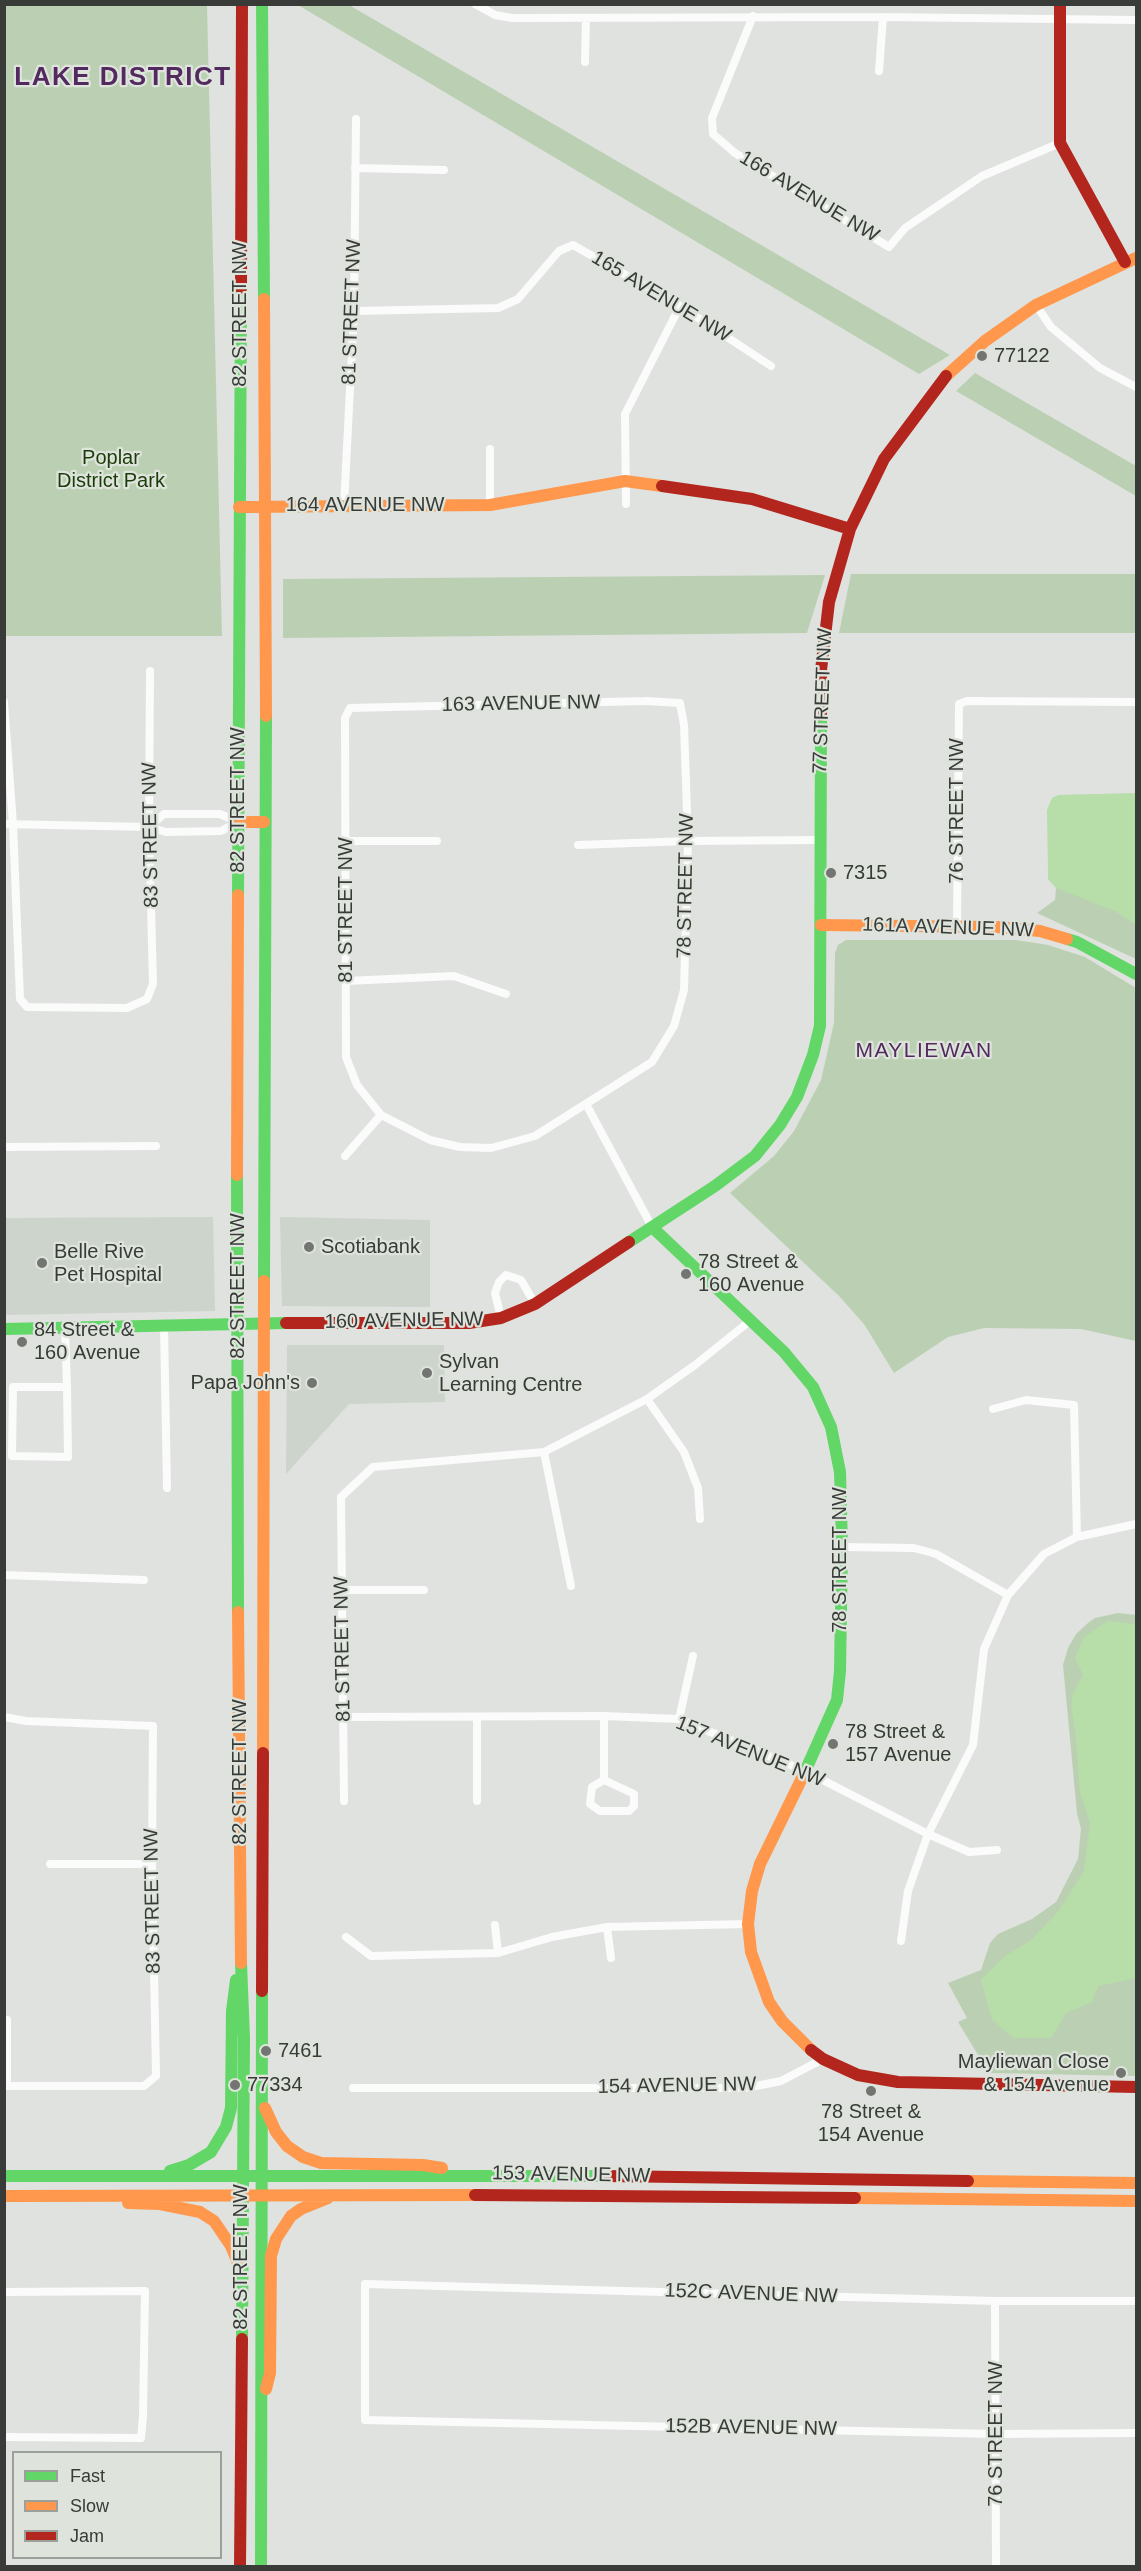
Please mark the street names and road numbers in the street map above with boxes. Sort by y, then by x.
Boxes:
street label: 166 AVENUE NW [735,146,883,248]
street label: 81 STREET NW [337,239,367,385]
street label: 82 STREET NW [228,241,252,387]
street label: 165 AVENUE NW [587,246,735,348]
street label: 164 AVENUE NW [286,493,444,517]
street label: 77 STREET NW [808,628,838,774]
street label: 163 AVENUE NW [442,691,600,717]
street label: 82 STREET NW [226,727,250,873]
street label: 76 STREET NW [945,738,969,884]
street label: 83 STREET NW [138,762,164,908]
street label: 78 STREET NW [673,813,699,959]
street label: 81 STREET NW [334,837,358,983]
street label: 161A AVENUE NW [862,913,1034,943]
street label: 82 STREET NW [226,1213,250,1359]
street label: 160 AVENUE NW [325,1308,483,1334]
street label: 78 STREET NW [828,1487,852,1633]
street label: 81 STREET NW [330,1576,356,1722]
street label: 82 STREET NW [228,1699,252,1845]
street label: 157 AVENUE NW [672,1711,828,1793]
street label: 83 STREET NW [140,1828,166,1974]
street label: 154 AVENUE NW [598,2073,756,2099]
street label: 153 AVENUE NW [492,2162,650,2188]
street label: 82 STREET NW [229,2184,253,2330]
street label: 152C AVENUE NW [664,2279,838,2309]
street label: 76 STREET NW [984,2361,1008,2507]
street label: 152B AVENUE NW [665,2415,837,2441]

